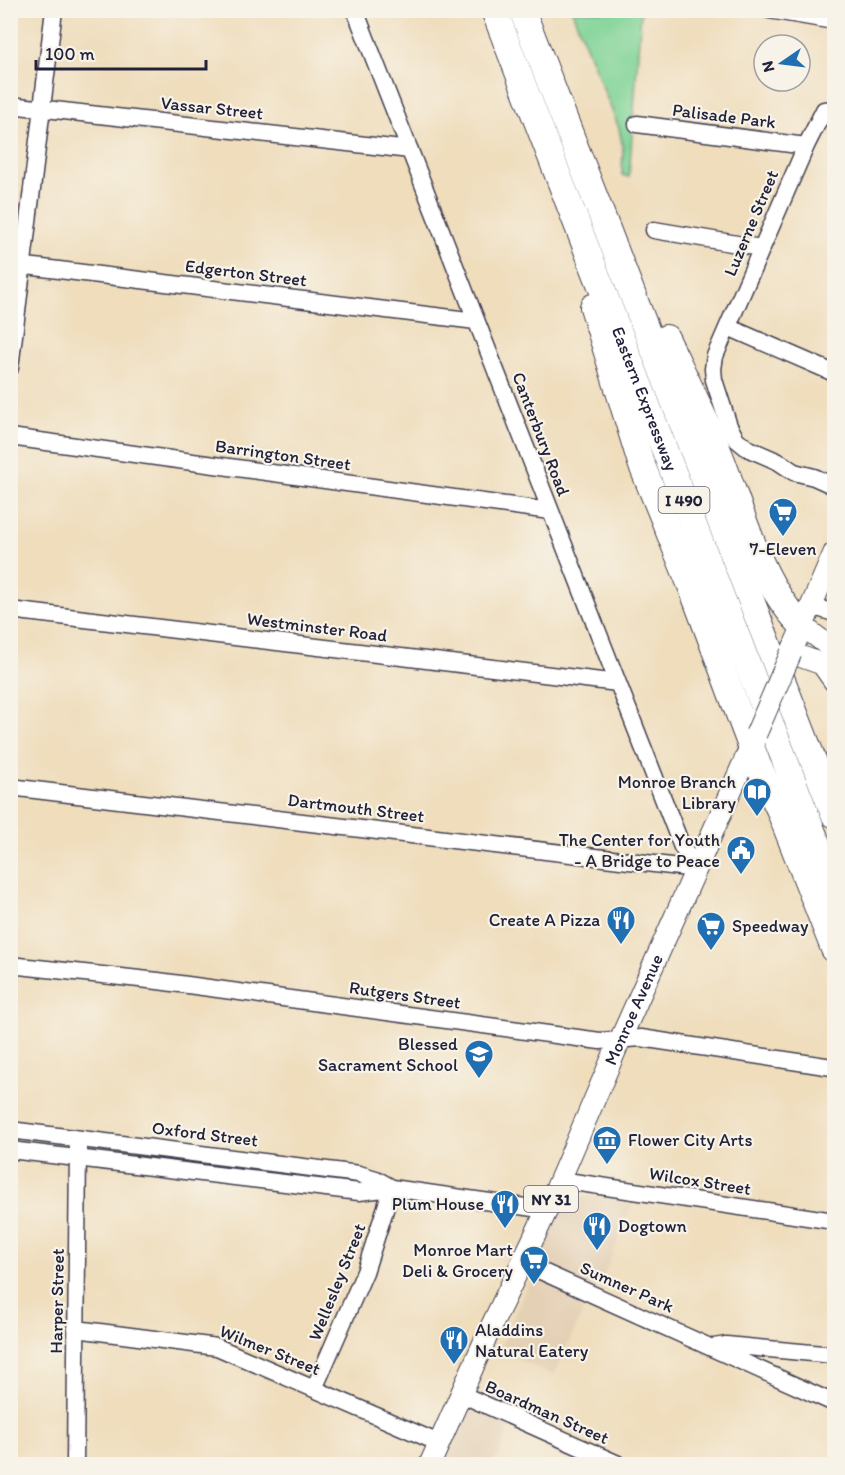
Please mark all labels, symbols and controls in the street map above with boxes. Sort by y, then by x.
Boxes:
scale bar [36,33,206,71]
north arrow [752,33,812,93]
text: 100 m [45,43,95,65]
text: N [757,59,778,74]
street label: Vassar Street [160,92,265,124]
street label: Palisade Park [671,99,777,133]
street label: Luzerne Street [719,166,783,279]
street label: Edgerton Street [184,255,308,291]
street label: Eastern Expressway [607,323,683,475]
street label: Canterbury Road [507,369,575,499]
street label: Barrington Street [214,435,352,475]
road number: I 490 [658,487,710,513]
supermarket icon: 7-Eleven [767,496,799,538]
place label: 7-Eleven [750,538,816,560]
street label: Westminster Road [246,607,389,647]
place label: Monroe Branch Library [618,771,737,814]
library icon: Monroe Branch Library [741,776,773,818]
street label: Dartmouth Street [286,789,426,827]
place label: The Center for Youth - A Bridge to Peace [559,829,720,872]
public building icon: The Center for Youth - A Bridge to Peace [725,834,757,876]
restaurant icon: Create A Pizza [605,904,637,946]
place label: Create A Pizza [489,909,600,931]
supermarket icon: Speedway [695,910,727,952]
place label: Speedway [732,915,809,937]
street label: Monroe Avenue [599,951,668,1069]
street label: Rutgers Street [348,976,462,1014]
place label: Blessed Sacrament School [318,1033,458,1076]
school or university icon: Blessed Sacrament School [463,1038,495,1080]
street label: Oxford Street [151,1117,260,1151]
museum icon: Flower City Arts [591,1124,623,1166]
place label: Flower City Arts [628,1129,752,1151]
street label: Wilcox Street [647,1162,753,1200]
road number: NY 31 [524,1186,578,1212]
restaurant icon: Plum House [489,1188,521,1230]
place label: Plum House [392,1193,484,1215]
restaurant icon: Dogtown [581,1210,613,1252]
place label: Dogtown [618,1215,687,1237]
street label: Wellesley Street [304,1220,371,1344]
place label: Monroe Mart Deli & Grocery [402,1239,514,1282]
supermarket icon: Monroe Mart Deli & Grocery [518,1244,550,1286]
street label: Harper Street [45,1248,69,1354]
street label: Sumner Park [577,1257,677,1317]
place label: Aladdins Natural Eatery [475,1319,589,1362]
street label: Wilmer Street [216,1320,324,1380]
restaurant icon: Aladdins Natural Eatery [438,1324,470,1366]
street label: Boardman Street [482,1375,612,1449]

